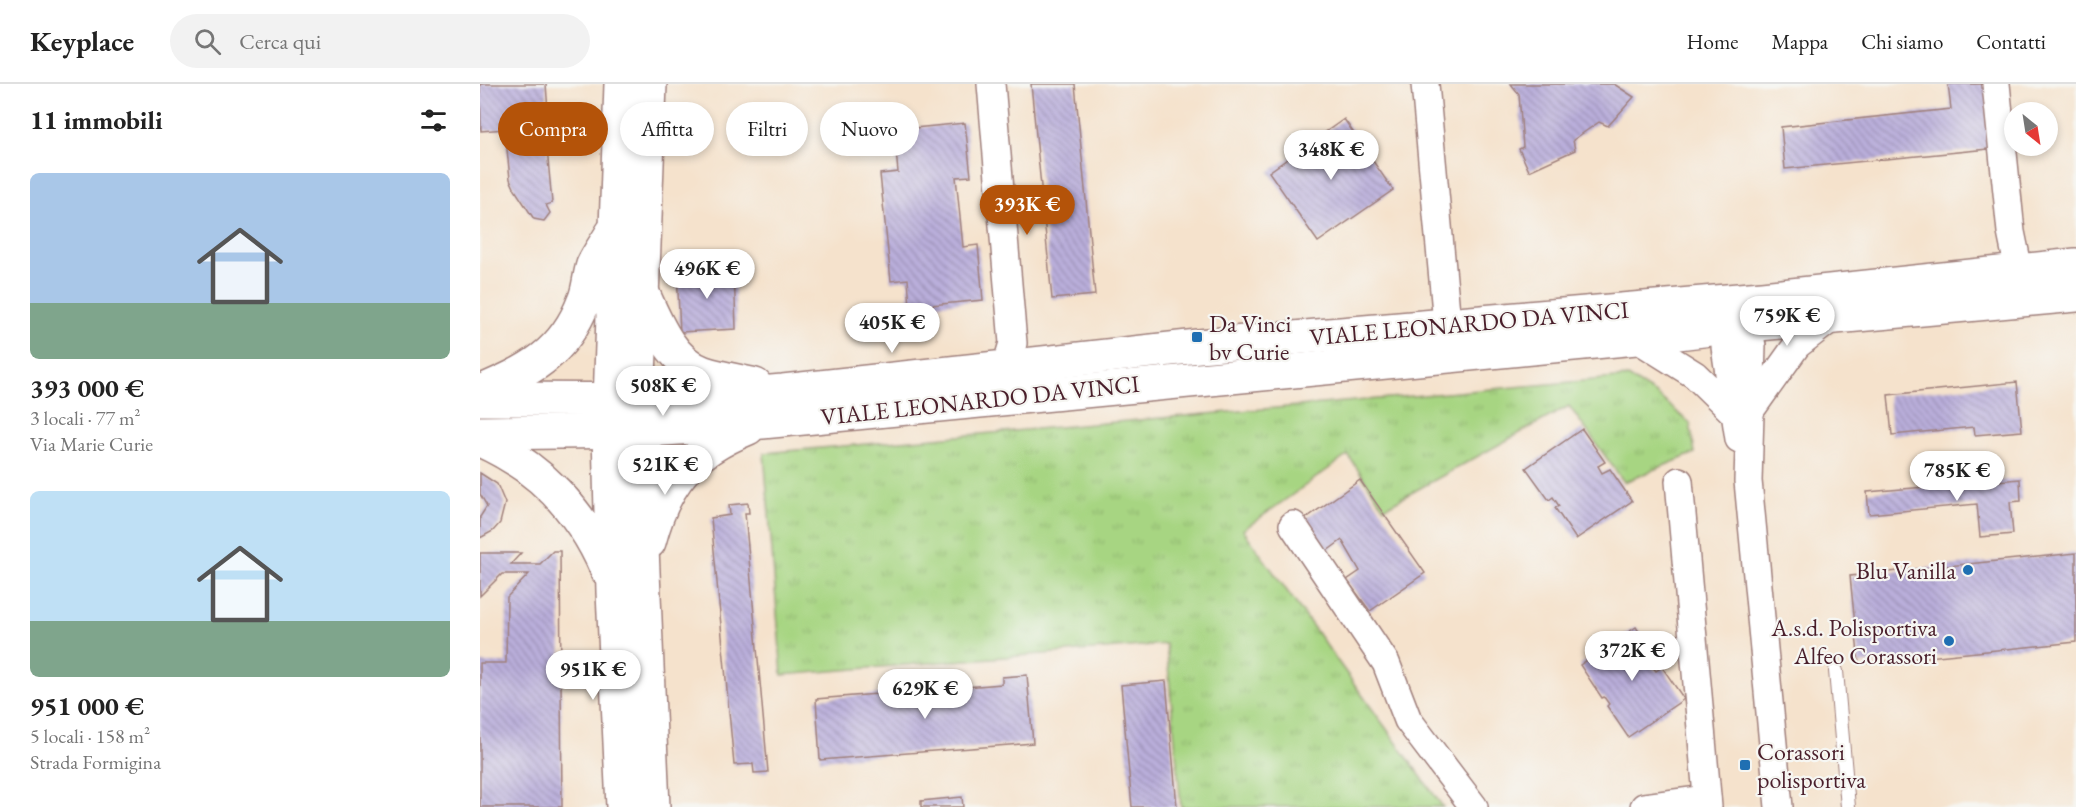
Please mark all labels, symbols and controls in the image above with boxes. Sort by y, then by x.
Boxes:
search box [170,14,590,68]
text: Keyplace [30,23,134,59]
icon: search [191,25,224,58]
text: Cerca qui [239,27,321,56]
text: Home [1687,28,1739,55]
text: Mappa [1772,28,1828,55]
text: Chi siamo [1861,28,1943,55]
text: Contatti [1976,28,2046,55]
chip: Compra [498,102,608,156]
chip: Affitta [620,102,714,156]
chip: Filtri [726,102,808,156]
chip: Nuovo [820,102,919,156]
north arrow [2004,102,2058,156]
map controls [2004,102,2058,156]
text: 11 immobili [30,103,163,137]
icon: filters [417,104,450,137]
pin: 348K € [1282,130,1380,181]
text: 348K € [1298,136,1364,162]
pin: 393K € [978,185,1076,236]
text: 393K € [994,191,1060,217]
icon: home [186,212,294,320]
pin: 496K € [658,249,756,300]
text: 496K € [674,255,740,281]
street label: VIALE LEONARDO DA VINCI [1308,294,1630,352]
pin: 759K € [1738,296,1836,347]
text: 759K € [1754,302,1820,328]
pin: 405K € [843,303,941,354]
place label: Da Vinci bv Curie [1209,308,1291,367]
text: 405K € [859,309,925,335]
marker: Da Vinci bv Curie [1190,330,1204,344]
pin: 508K € [614,366,712,417]
street label: VIALE LEONARDO DA VINCI [819,368,1141,432]
text: 393 000 € [30,371,144,405]
text: 508K € [630,372,696,398]
text: 3 locali · 77 m² [30,405,141,431]
text: Via Marie Curie [30,431,153,457]
pin: 521K € [616,445,714,496]
text: 521K € [632,451,698,477]
pin: 785K € [1908,451,2006,502]
text: 785K € [1924,457,1990,483]
icon: home [186,530,294,638]
place label: Blu Vanilla [1856,555,1956,586]
marker: Blu Vanilla [1961,563,1975,577]
place label: A.s.d. Polisportiva Alfeo Corassori [1770,612,1937,671]
pin: 372K € [1583,631,1681,682]
marker: A.s.d. Polisportiva Alfeo Corassori [1942,634,1956,648]
text: 372K € [1599,637,1665,663]
pin: 951K € [544,650,642,701]
text: 951K € [560,656,626,682]
pin: 629K € [876,669,974,720]
text: 629K € [892,675,958,701]
text: 951 000 € [30,689,144,723]
text: 5 locali · 158 m² [30,723,150,749]
place label: Corassori polisportiva [1757,736,1866,795]
text: Strada Formigina [30,749,161,775]
marker: Corassori polisportiva [1738,758,1752,772]

